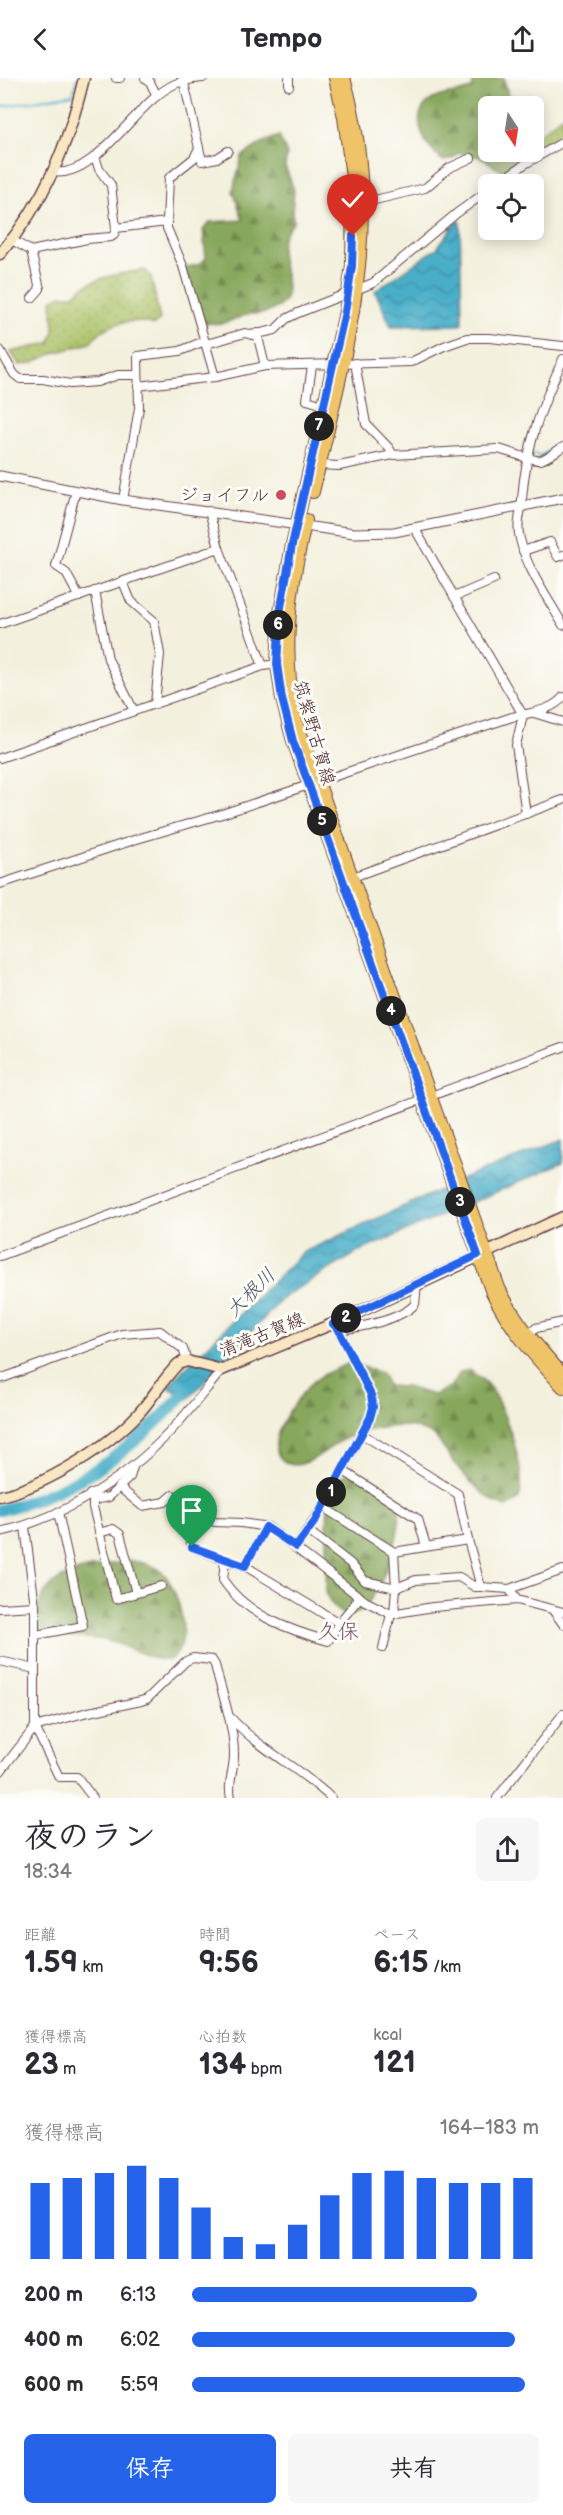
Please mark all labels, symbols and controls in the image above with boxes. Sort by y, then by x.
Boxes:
icon: back [24,23,57,56]
text: Tempo [241,23,322,55]
icon: share [506,23,539,56]
north arrow [478,96,544,162]
map controls [478,96,544,240]
pin [327,174,378,236]
button: locate [478,174,544,240]
icon: check [336,183,369,216]
pin: 7 [304,411,334,441]
text: 7 [315,416,323,435]
place label: ジョイフル [180,485,269,506]
marker: ジョイフル [274,488,288,502]
pin: 6 [263,610,293,640]
text: 6 [273,615,283,634]
street label: 筑紫野古賀線 [289,678,339,788]
pin: 5 [307,806,337,836]
text: 5 [317,811,327,830]
pin: 4 [376,996,406,1026]
text: 4 [386,1001,396,1020]
pin: 3 [445,1187,475,1217]
text: 3 [455,1192,465,1211]
water label: 大根川 [221,1263,281,1323]
pin: 2 [331,1303,361,1333]
street label: 清滝古賀線 [216,1308,308,1362]
text: 2 [341,1308,351,1327]
pin: 1 [316,1477,346,1507]
text: 1 [328,1482,334,1501]
pin [166,1485,217,1547]
icon: arrive [175,1494,208,1527]
district label: 久保 [317,1619,359,1644]
text: 夜のラン [24,1817,156,1857]
button: share [476,1818,539,1881]
text: 18:34 [24,1860,72,1884]
text: 距離 [24,1926,56,1945]
text: 時間 [199,1926,231,1945]
text: ペース [373,1926,420,1945]
text: 1.59 [24,1945,78,1981]
text: 9:56 [199,1945,259,1981]
text: 6:15 [373,1945,429,1981]
text: km [78,1958,104,1977]
text: /km [429,1958,461,1977]
text: kcal [373,2026,402,2045]
text: 獲得標高 [24,2028,88,2047]
text: 心拍数 [199,2028,247,2047]
text: 121 [373,2045,416,2081]
text: 23 [24,2047,59,2083]
text: 134 [199,2047,246,2083]
text: m [59,2060,76,2079]
text: bpm [246,2060,282,2079]
text: 164–183 m [440,2116,539,2140]
text: 獲得標高 [24,2121,104,2145]
text: 200 m [24,2283,83,2307]
text: 6:13 [120,2283,156,2307]
text: 400 m [24,2328,83,2352]
text: 6:02 [120,2328,160,2352]
text: 600 m [24,2373,84,2397]
text: 5:59 [120,2373,159,2397]
button: 保存 [24,2434,276,2503]
button: 共有 [288,2434,539,2503]

